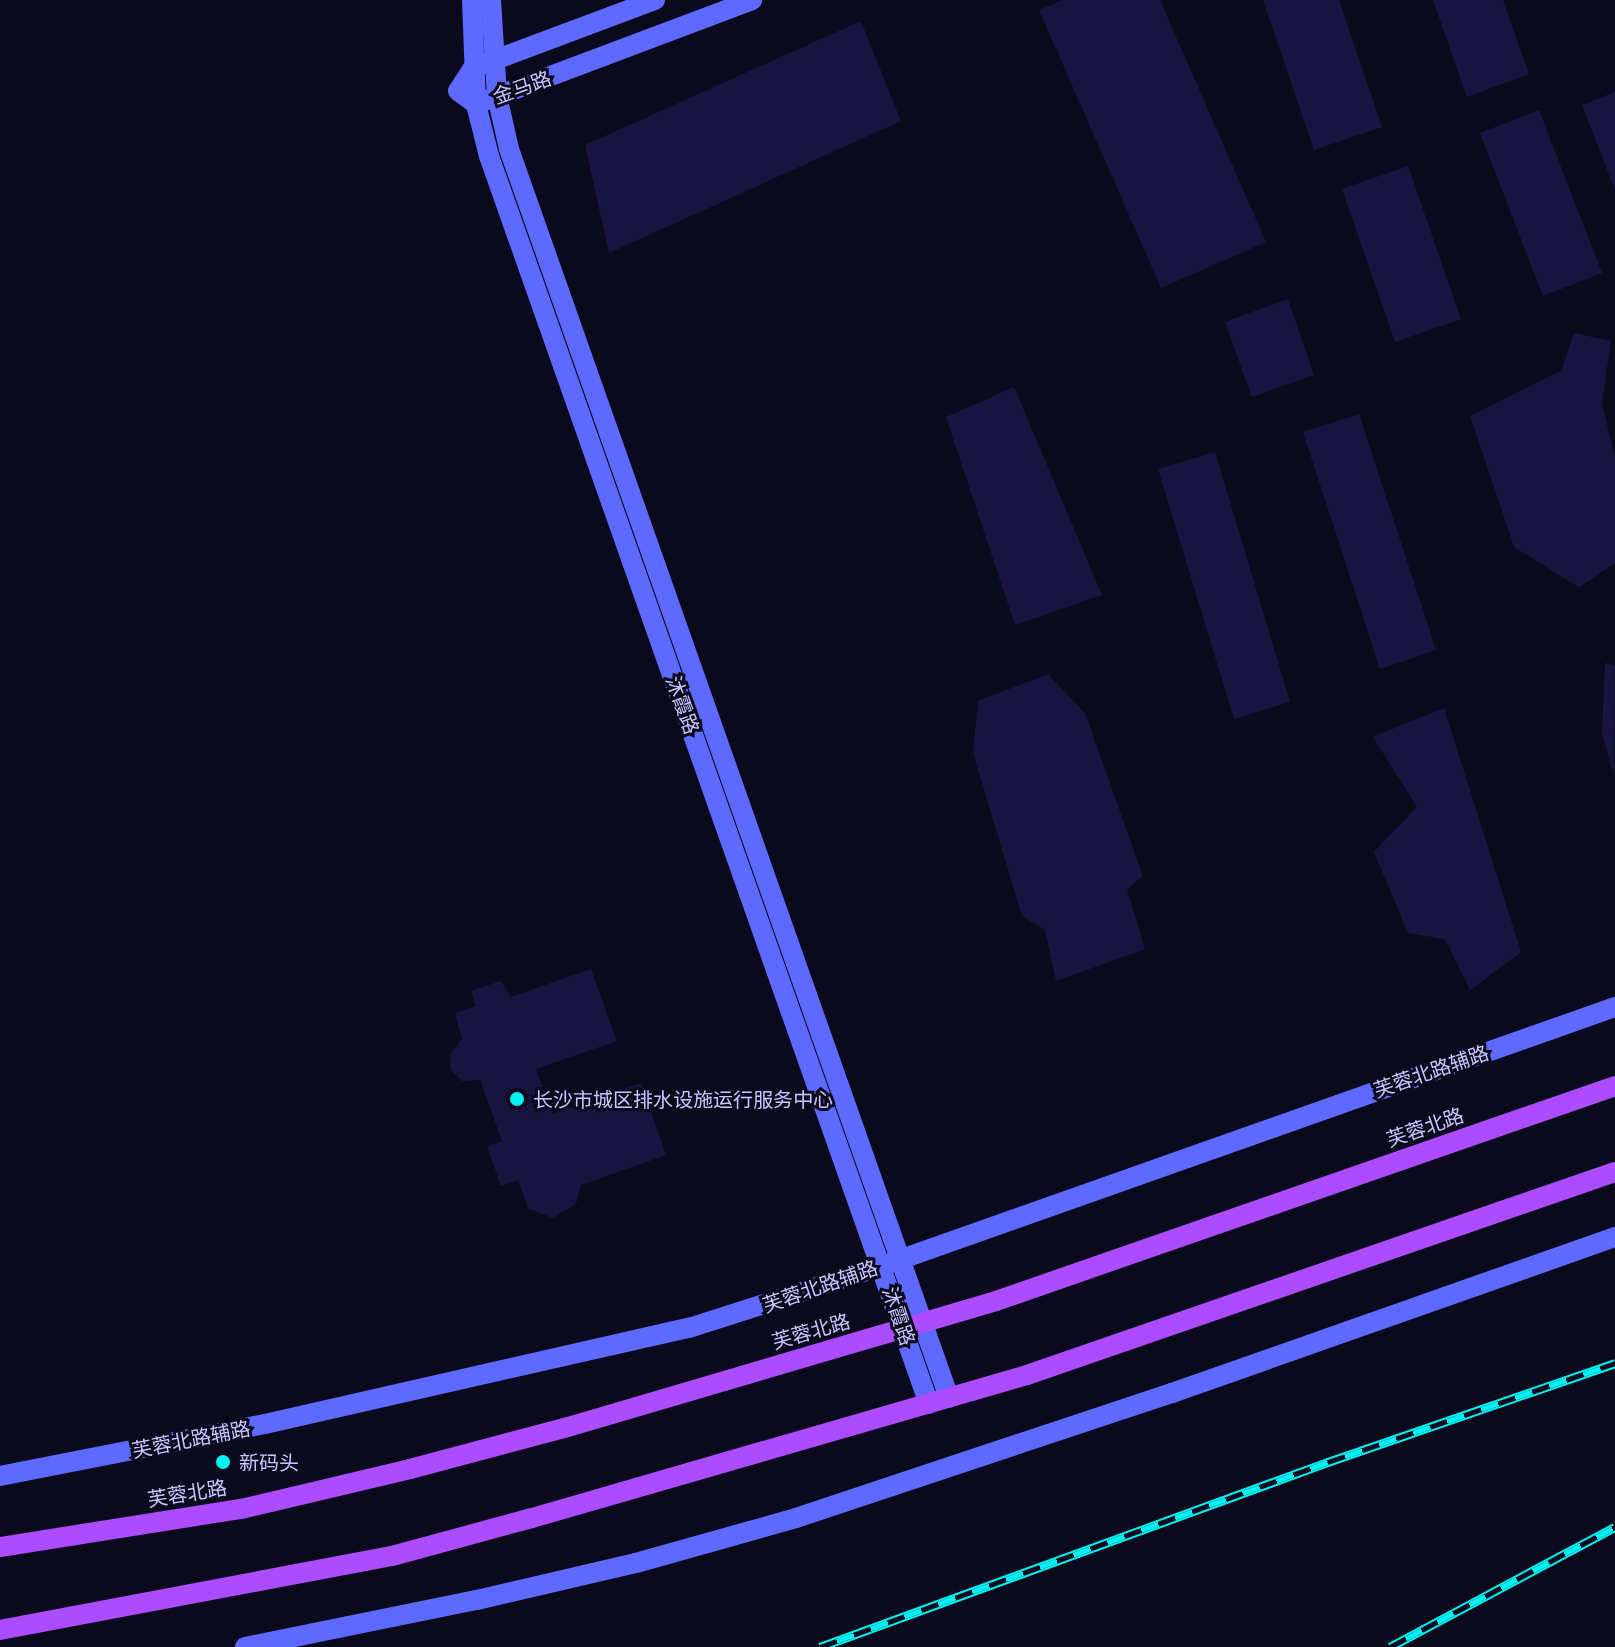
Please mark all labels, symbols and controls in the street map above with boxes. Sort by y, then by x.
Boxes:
street label: 金马路 [490,65,554,109]
street label: 沐霞路 [661,673,705,737]
street label: 芙蓉北路辅路 [1370,1040,1492,1102]
place label: 长沙市城区排水设施运行服务中心 [533,1087,833,1111]
marker: 长沙市城区排水设施运行服务中心 [508,1090,526,1108]
street label: 芙蓉北路 [1383,1103,1467,1151]
street label: 芙蓉北路辅路 [759,1255,881,1317]
street label: 沐霞路 [878,1284,920,1348]
street label: 芙蓉北路 [769,1308,853,1354]
street label: 芙蓉北路辅路 [130,1416,252,1462]
place label: 新码头 [239,1450,299,1474]
marker: 新码头 [214,1453,232,1471]
street label: 芙蓉北路 [146,1475,228,1511]

